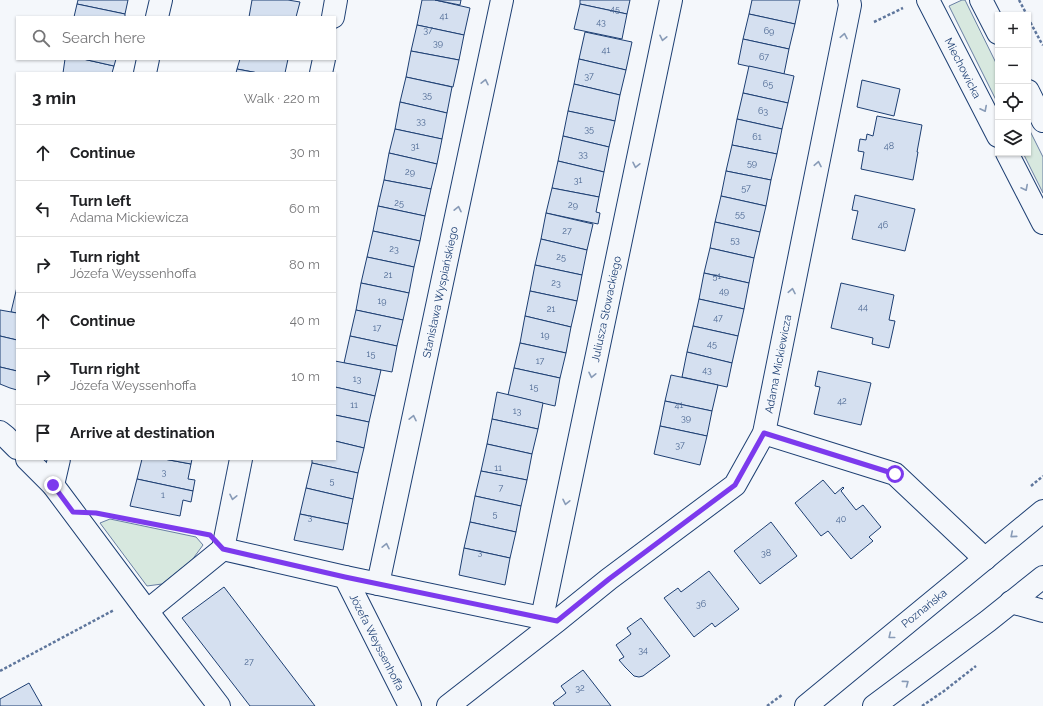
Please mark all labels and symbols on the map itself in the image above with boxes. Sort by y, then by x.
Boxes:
house number: 45 [610,4,620,14]
house number: 41 [440,11,449,21]
house number: 43 [596,17,606,27]
house number: 37 [423,25,433,35]
house number: 69 [764,26,774,36]
one-way arrow [839,33,847,40]
one-way arrow [659,35,667,41]
street label: Miechowicka [942,36,983,101]
house number: 39 [433,38,443,48]
house number: 41 [602,45,611,55]
house number: 67 [759,52,769,62]
house number: 37 [584,71,594,81]
one-way arrow [480,79,489,85]
house number: 65 [763,79,773,89]
house number: 35 [422,90,432,100]
one-way arrow [979,105,987,113]
house number: 63 [758,106,768,116]
house number: 33 [416,116,426,126]
house number: 35 [584,124,594,134]
house number: 61 [752,132,762,142]
house number: 31 [411,141,419,151]
house number: 48 [884,141,894,151]
house number: 33 [578,149,588,159]
house number: 59 [747,158,757,168]
one-way arrow [813,161,822,167]
one-way arrow [632,162,641,169]
house number: 29 [405,167,415,177]
house number: 31 [574,175,582,185]
house number: 57 [741,183,751,193]
one-way arrow [1020,183,1027,191]
house number: 25 [394,198,404,208]
house number: 29 [568,200,578,210]
one-way arrow [453,206,461,212]
house number: 55 [735,209,745,219]
house number: 46 [878,220,889,230]
street label: Stanisława Wyspiańskiego [420,225,461,359]
house number: 27 [562,226,572,236]
house number: 53 [730,235,740,245]
house number: 23 [389,244,399,254]
house number: 25 [556,252,566,262]
street label: Juliusza Słowackiego [589,254,624,363]
house number: 21 [384,270,392,280]
house number: 51 [713,271,722,281]
house number: 23 [551,278,561,288]
house number: 49 [719,286,729,296]
one-way arrow [788,288,796,295]
house number: 19 [377,296,387,306]
house number: 44 [858,302,868,312]
house number: 21 [547,304,555,314]
house number: 47 [713,313,723,323]
street label: Adama Mickiewicza [763,314,794,415]
house number: 17 [373,323,381,333]
house number: 19 [540,330,550,340]
house number: 45 [707,339,717,349]
house number: 15 [367,349,375,359]
house number: 17 [536,356,544,366]
house number: 43 [702,365,712,375]
one-way arrow [589,372,597,378]
house number: 13 [353,374,362,384]
house number: 15 [530,382,538,392]
house number: 42 [837,396,847,406]
house number: 11 [350,400,358,410]
house number: 41 [675,400,684,410]
house number: 13 [513,406,522,416]
house number: 39 [681,413,691,423]
one-way arrow [409,415,417,422]
house number: 37 [675,440,685,450]
house number: 11 [494,463,502,473]
route start [886,465,904,483]
house number: 3 [162,467,167,477]
route end [44,476,62,494]
house number: 5 [330,476,335,486]
house number: 7 [499,483,504,493]
house number: 1 [161,490,165,500]
one-way arrow [230,494,238,500]
one-way arrow [562,499,570,505]
house number: 5 [493,509,498,519]
house number: 3 [308,512,313,522]
house number: 40 [836,514,847,524]
one-way arrow [1010,531,1018,538]
one-way arrow [382,542,390,549]
house number: 3 [478,547,483,557]
house number: 38 [761,548,771,558]
street label: Poznańska [899,586,950,631]
street label: Józefa Weyssenhoffa [346,592,407,693]
house number: 36 [696,599,707,609]
one-way arrow [888,631,896,638]
house number: 34 [638,645,648,655]
house number: 27 [244,657,254,667]
one-way arrow [901,681,908,688]
house number: 32 [575,683,585,693]

